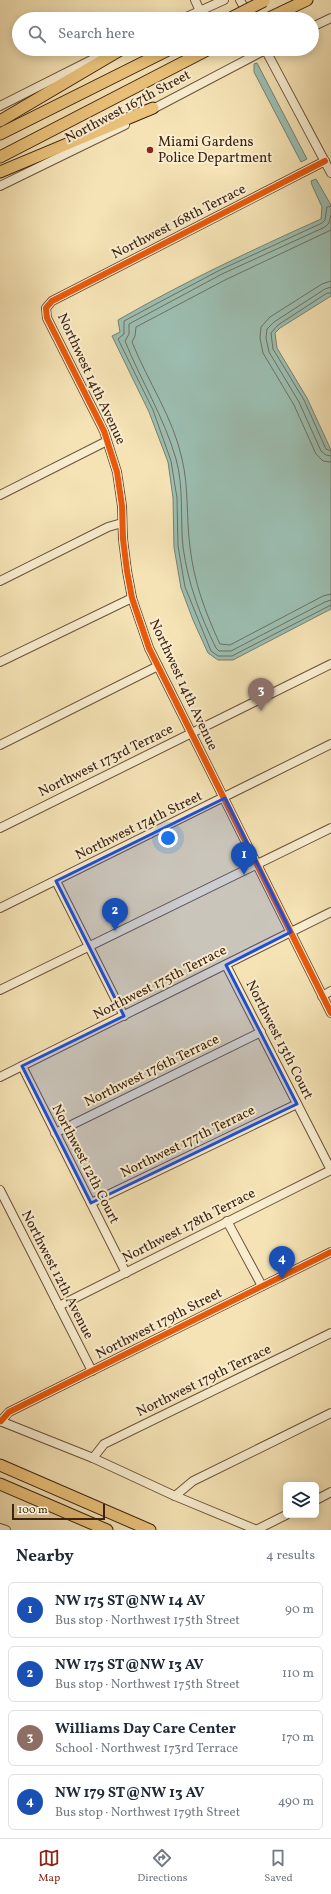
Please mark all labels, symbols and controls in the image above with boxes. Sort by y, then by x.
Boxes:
search box [12,12,319,56]
icon: search [26,23,48,45]
text: Search here [58,24,135,45]
street label: Northwest 167th Street [62,66,194,148]
place label: Miami Gardens Police Department [158,133,272,168]
marker: Miami Gardens Police Department [145,145,155,155]
street label: Northwest 168th Terrace [109,180,250,264]
street label: Northwest 14th Avenue [52,310,130,448]
street label: Northwest 14th Avenue [144,616,222,754]
pin: 3 [248,678,274,711]
street label: Northwest 173rd Terrace [35,720,177,802]
street label: Northwest 174th Street [72,787,206,865]
your location [158,828,178,848]
pin: 1 [231,842,257,875]
pin: 2 [102,898,128,931]
street label: Northwest 175th Terrace [90,941,230,1025]
street label: Northwest 13th Court [241,977,317,1103]
street label: Northwest 176th Terrace [81,1030,223,1112]
street label: Northwest 12th Court [47,1101,123,1227]
street label: Northwest 177th Terrace [118,1101,259,1183]
street label: Northwest 178th Terrace [119,1184,259,1268]
street label: Northwest 12th Avenue [16,1207,98,1343]
pin: 4 [269,1246,295,1279]
street label: Northwest 179th Street [93,1284,226,1364]
street label: Northwest 179th Terrace [133,1340,275,1422]
map controls [283,1482,319,1518]
button: layers [283,1482,319,1518]
scale bar [12,1502,105,1521]
text: 100 m [18,1503,48,1518]
text: Nearby [16,1545,74,1568]
text: 4 results [266,1547,315,1565]
text: NW 175 ST@NW 14 AV [55,1591,205,1612]
text: 1 [27,1601,33,1619]
text: 90 m [285,1601,314,1619]
text: Bus stop · Northwest 175th Street [55,1612,240,1630]
text: NW 175 ST@NW 13 AV [55,1655,204,1676]
text: 2 [27,1665,33,1683]
text: 110 m [282,1665,314,1683]
text: Bus stop · Northwest 175th Street [55,1676,240,1694]
text: Williams Day Care Center [55,1719,236,1740]
text: 3 [27,1729,33,1747]
text: 170 m [281,1729,314,1747]
text: School · Northwest 173rd Terrace [55,1740,238,1758]
text: NW 179 ST@NW 13 AV [55,1783,205,1804]
text: 4 [26,1793,34,1811]
text: 490 m [278,1793,314,1811]
text: Bus stop · Northwest 179th Street [55,1804,240,1822]
tab: Map [38,1847,60,1886]
tab: Directions [137,1847,188,1886]
tab: Saved [264,1847,293,1886]

